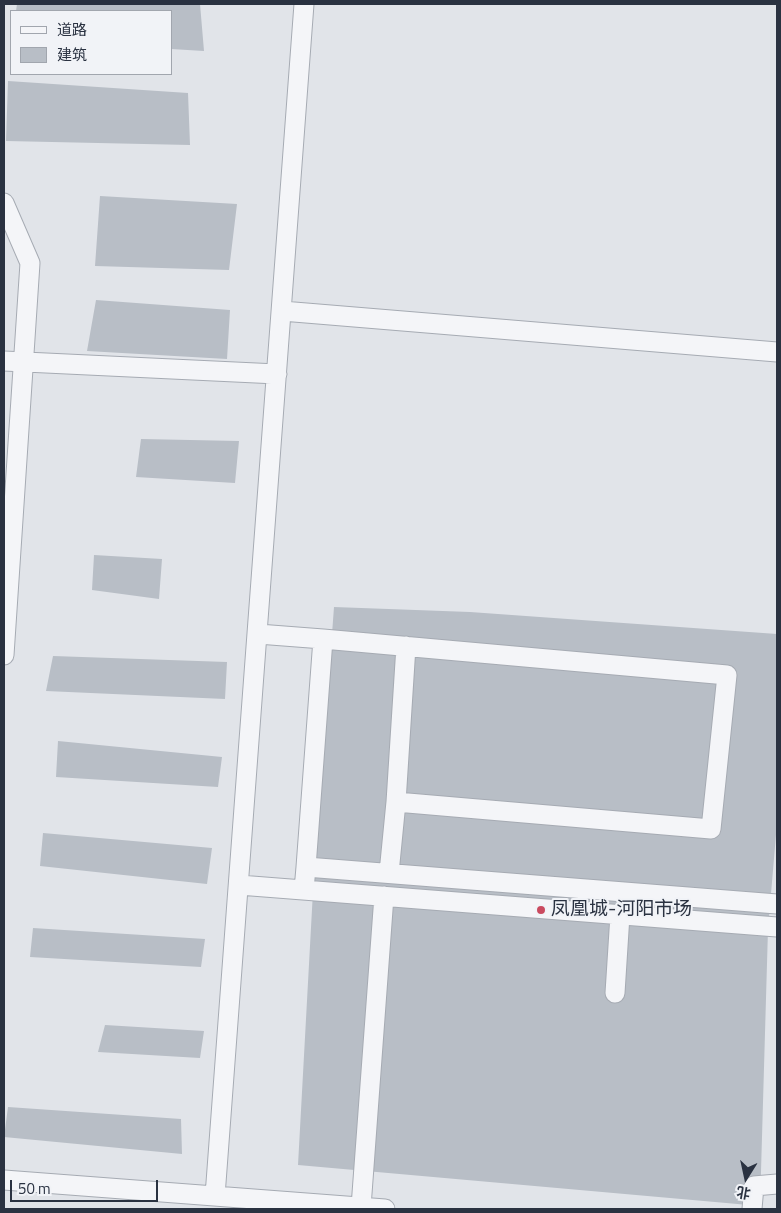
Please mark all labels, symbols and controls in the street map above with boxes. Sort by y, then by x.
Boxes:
legend [10,10,172,75]
text: 道路 [57,18,87,41]
text: 建筑 [57,43,87,66]
place label: 凤凰城-河阳市场 [551,899,692,921]
marker: 凤凰城-河阳市场 [535,904,547,916]
north arrow [721,1153,771,1203]
scale bar [12,1170,160,1202]
text: 50 m [18,1177,51,1200]
text: 北 [735,1182,752,1205]

